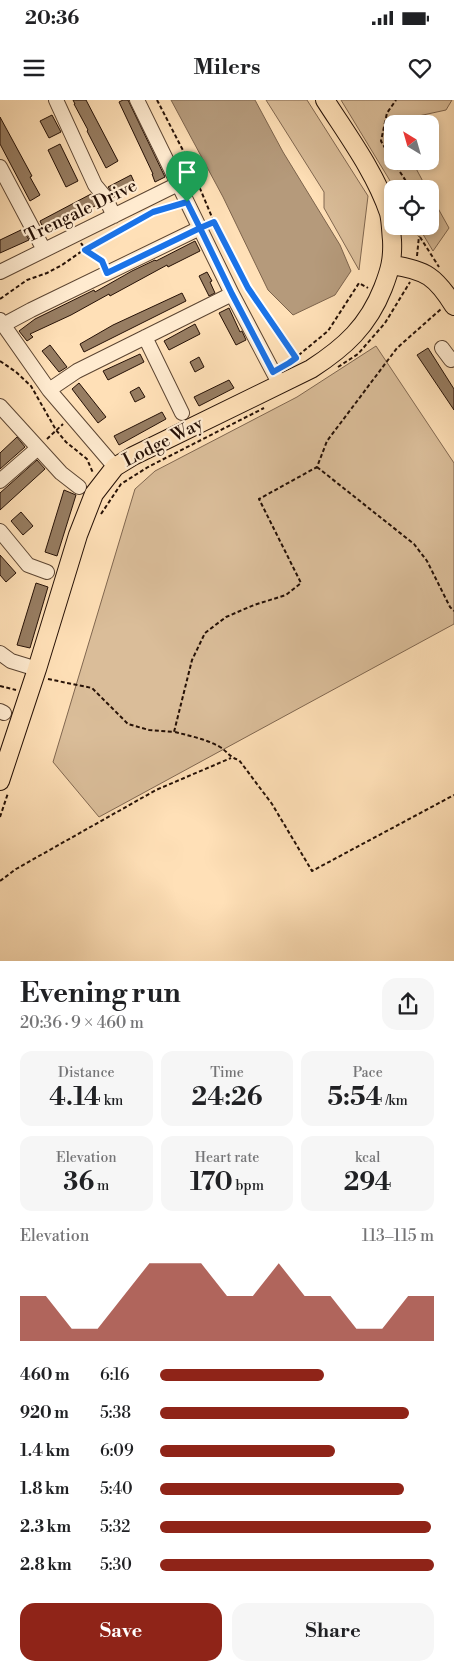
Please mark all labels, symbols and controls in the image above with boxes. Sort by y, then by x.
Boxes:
text: 20:36 [25,6,79,30]
icon: menu [20,54,48,82]
text: Milers [193,54,261,81]
icon: heart [406,54,434,82]
north arrow [384,115,439,170]
map controls [384,115,439,235]
pin [166,151,208,202]
icon: arrive [173,158,201,186]
street label: Trengale Drive [21,174,141,248]
button: locate [384,180,439,235]
street label: Lodge Way [119,412,207,472]
text: Evening run [20,976,181,1011]
button: share [382,978,434,1030]
text: 20:36 · 9 × 460 m [20,1013,144,1033]
text: Distance [58,1064,115,1082]
text: Time [210,1064,244,1082]
text: Pace [353,1064,383,1082]
text: 4.14 [49,1082,101,1113]
text: 24:26 [192,1082,262,1113]
text: 5:54 [328,1082,383,1113]
text: km [101,1092,123,1110]
text: /km [383,1092,408,1110]
text: Elevation [56,1149,117,1167]
text: Heart rate [195,1149,259,1167]
text: kcal [355,1149,380,1167]
text: 36 [63,1167,94,1198]
text: 170 [190,1167,233,1198]
text: 294 [344,1167,392,1198]
text: m [94,1177,109,1195]
text: bpm [233,1177,264,1195]
text: Elevation [20,1226,89,1246]
text: 113–115 m [362,1226,434,1246]
text: 460 m [20,1365,70,1385]
text: 6:16 [100,1365,129,1385]
text: 920 m [20,1403,69,1423]
text: 5:38 [100,1403,131,1423]
text: 1.4 km [20,1441,70,1461]
text: 6:09 [100,1441,134,1461]
text: 1.8 km [20,1479,69,1499]
text: 5:40 [100,1479,133,1499]
text: 2.3 km [20,1517,71,1537]
text: 5:32 [100,1517,130,1537]
text: 2.8 km [20,1555,72,1575]
text: 5:30 [100,1555,132,1575]
button: Save [20,1603,222,1661]
button: Share [232,1603,434,1661]

